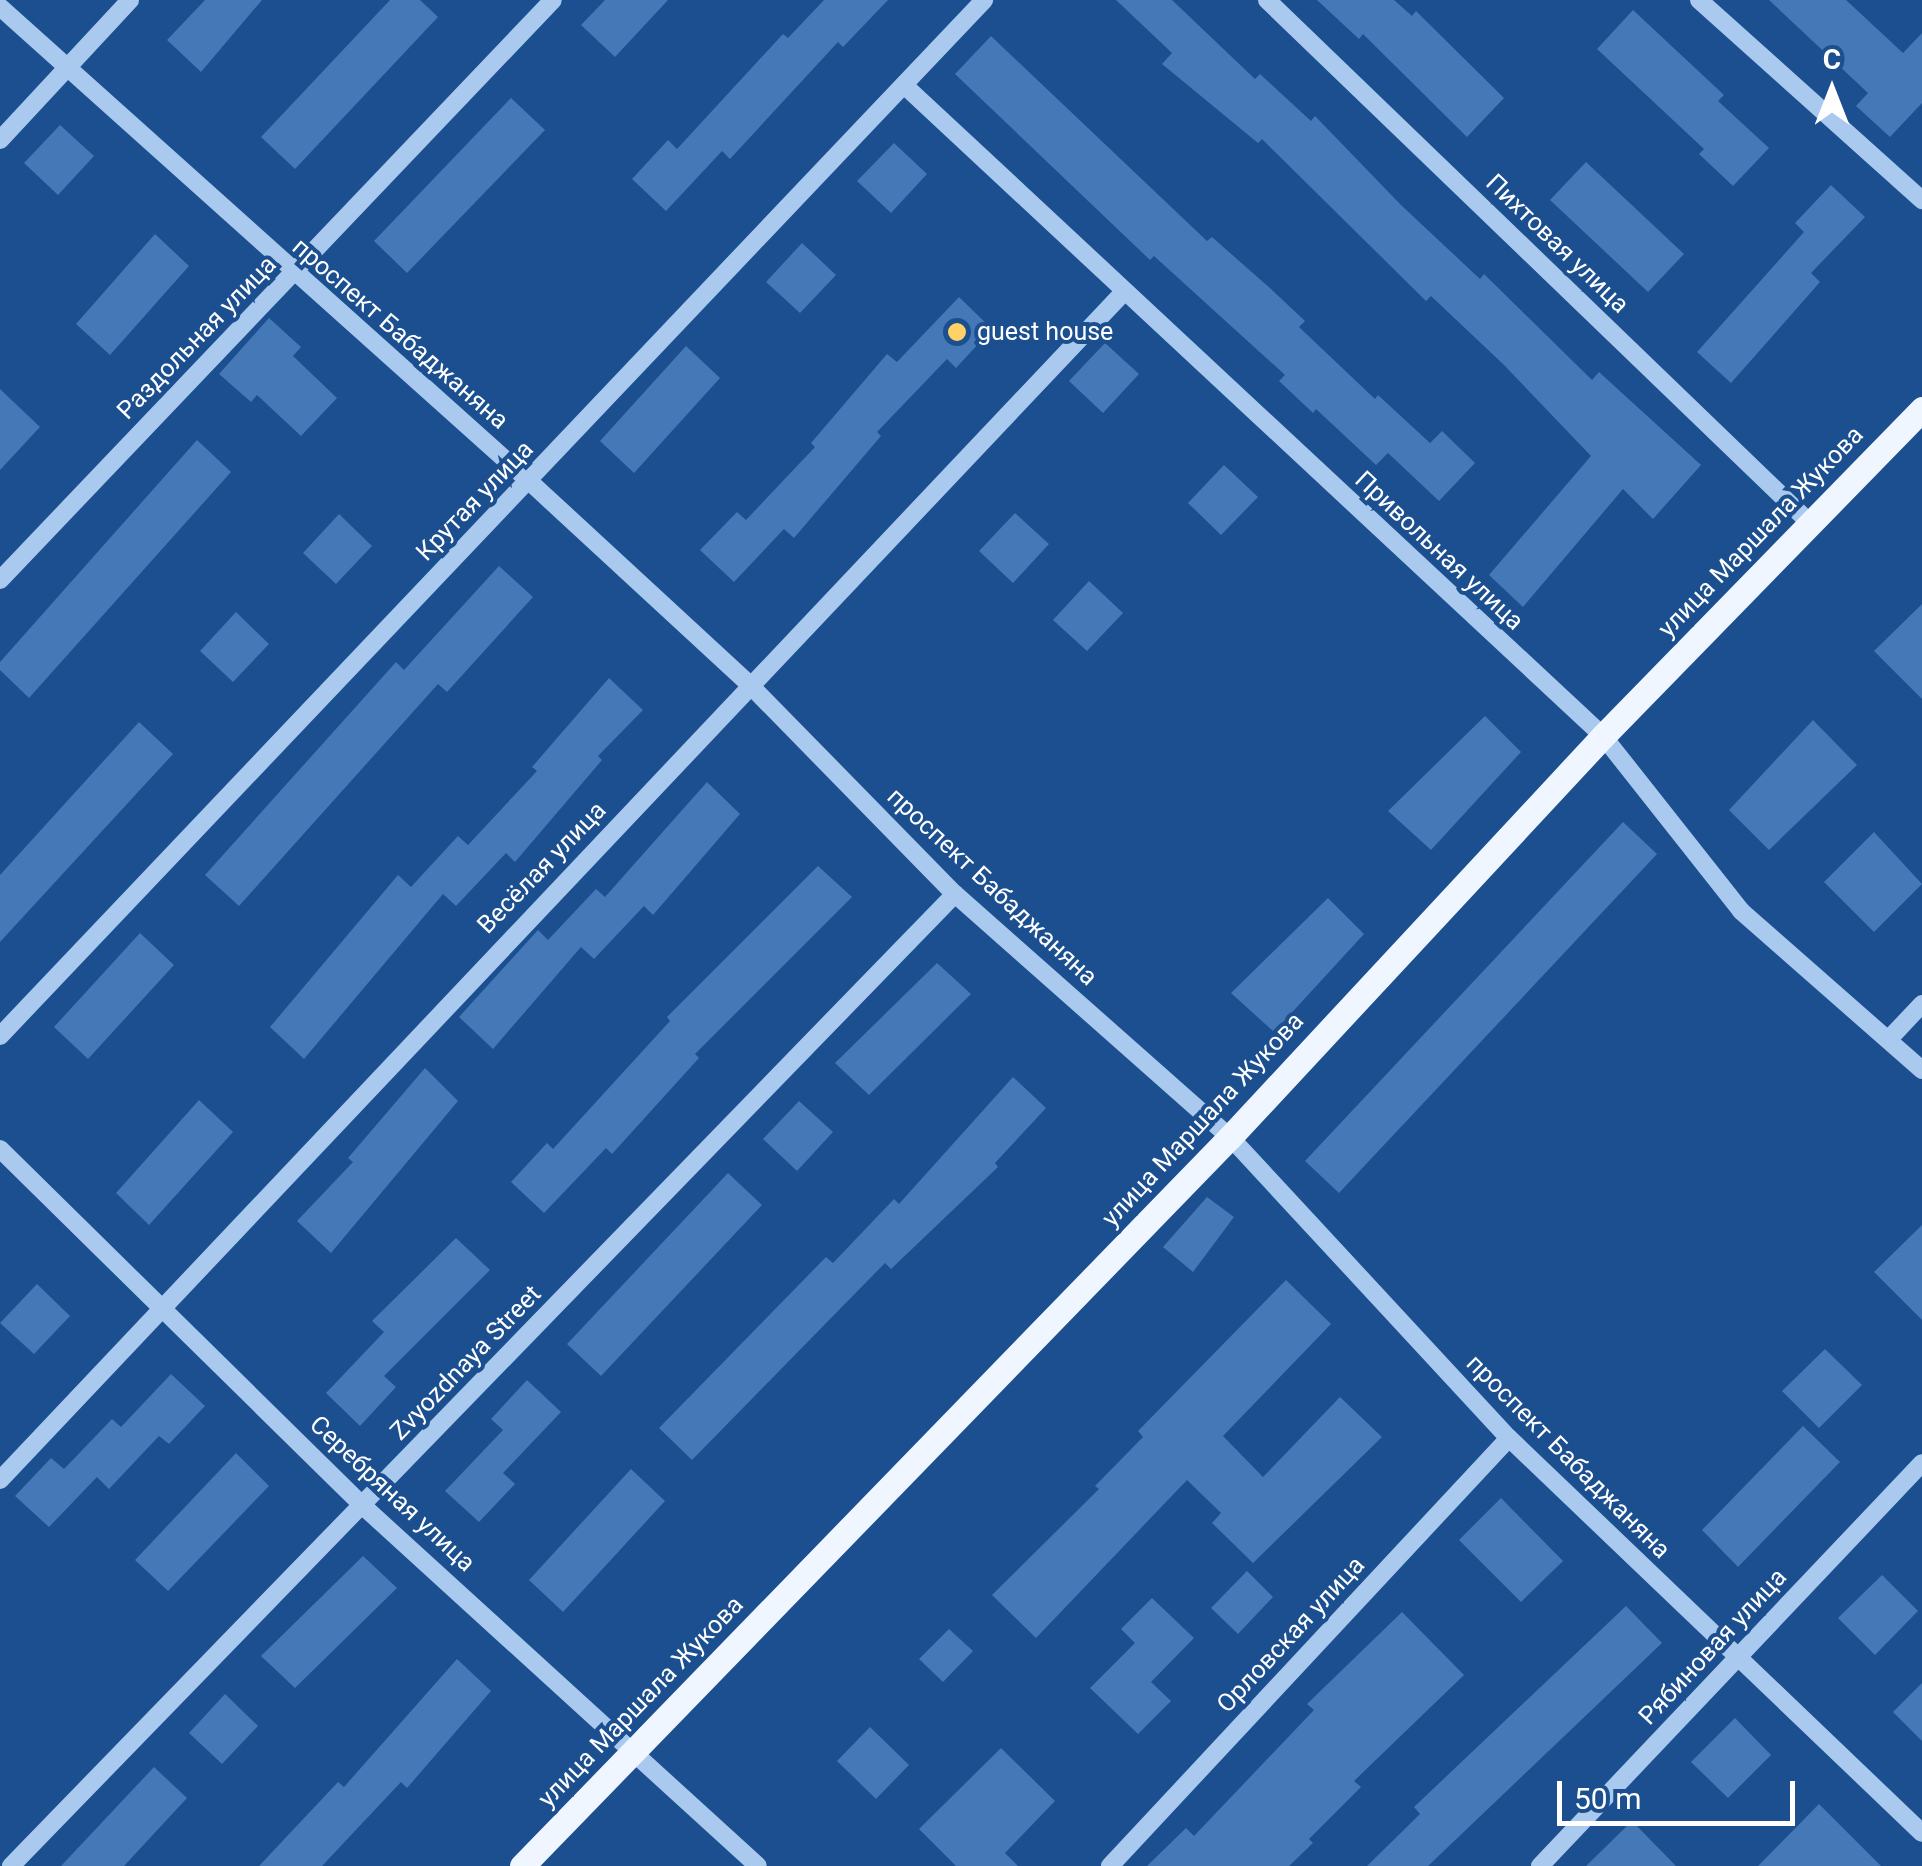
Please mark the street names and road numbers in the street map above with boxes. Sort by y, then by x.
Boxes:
street label: Пихтовая улица [1479,168,1635,320]
street label: проспект Бабаджаняна [286,232,514,436]
street label: Раздольная улица [111,250,283,426]
street label: улица Маршала Жукова [1652,420,1870,644]
street label: Крутая улица [410,435,540,567]
street label: Привольная улица [1349,465,1529,637]
street label: проспект Бабаджаняна [881,782,1103,992]
street label: Весёлая улица [472,796,612,940]
street label: улица Маршала Жукова [1096,1007,1310,1233]
street label: Zvyozdnaya Street [385,1279,547,1447]
street label: проспект Бабаджаняна [1460,1349,1676,1565]
street label: Серебряная улица [303,1410,481,1578]
street label: Орловская улица [1211,1551,1371,1719]
street label: Рябиновая улица [1633,1563,1793,1731]
street label: улица Маршала Жукова [532,1590,750,1814]

